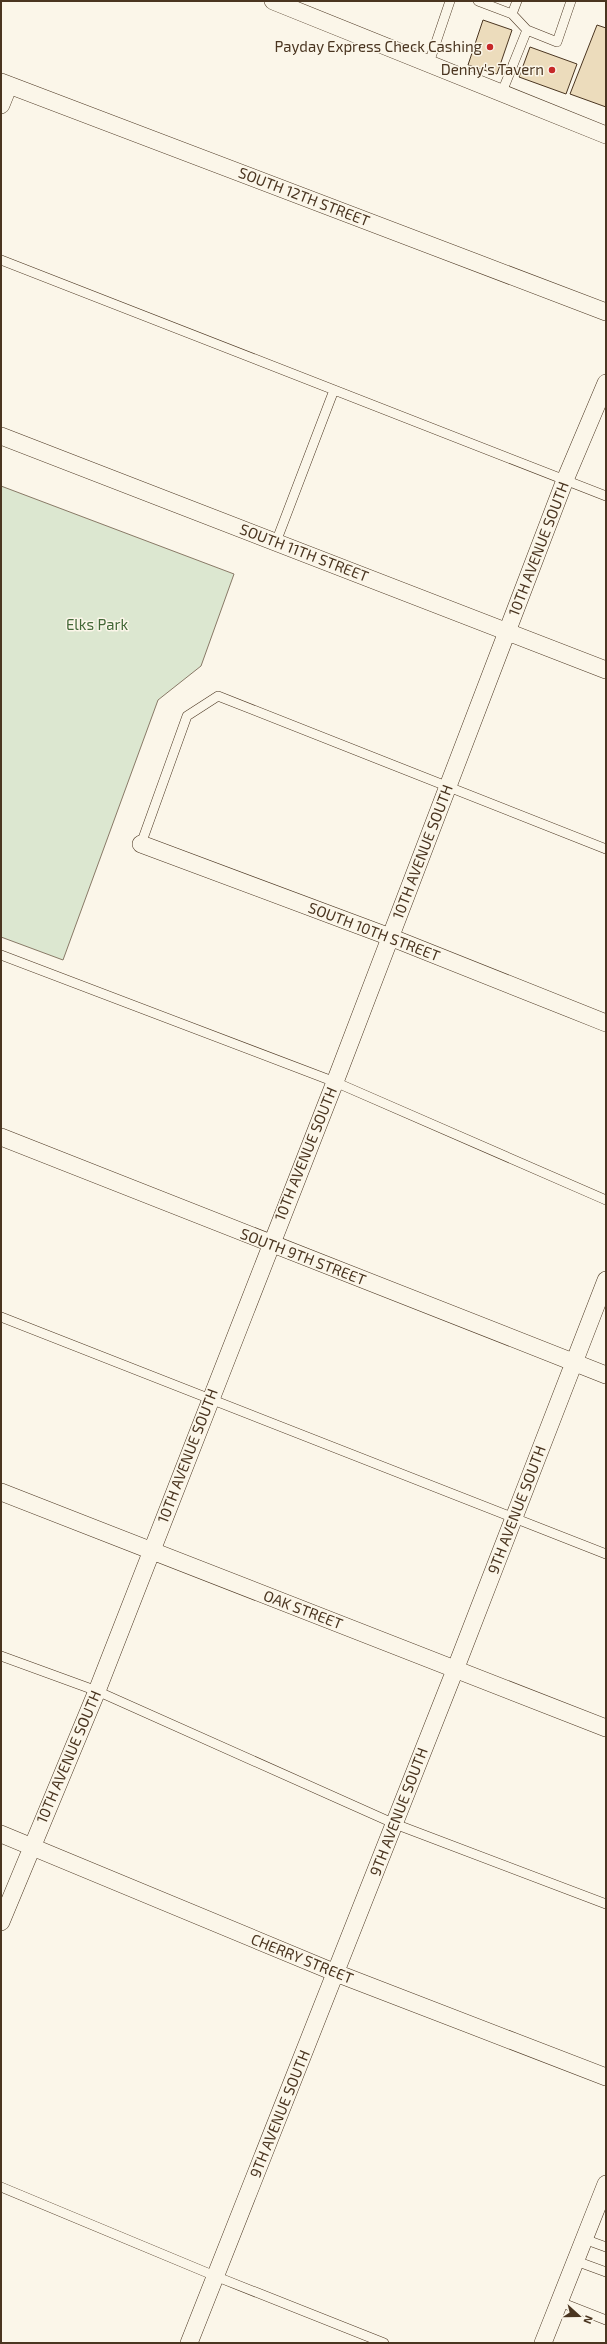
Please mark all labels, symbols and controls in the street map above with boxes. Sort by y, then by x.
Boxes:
place label: Payday Express Check Cashing [274,37,483,55]
marker: Payday Express Check Cashing [485,42,495,52]
place label: Denny's Tavern [441,60,544,78]
marker: Denny's Tavern [547,65,557,75]
street label: SOUTH 12TH STREET [236,163,373,229]
street label: 10TH AVENUE SOUTH [504,479,572,618]
street label: SOUTH 11TH STREET [237,519,372,585]
park label: Elks Park [66,615,128,633]
street label: 10TH AVENUE SOUTH [388,782,456,921]
street label: SOUTH 10TH STREET [306,898,443,965]
street label: 10TH AVENUE SOUTH [270,1084,340,1223]
street label: SOUTH 9TH STREET [238,1224,369,1288]
street label: 10TH AVENUE SOUTH [153,1386,221,1525]
street label: 9TH AVENUE SOUTH [483,1443,549,1576]
street label: OAK STREET [261,1586,346,1632]
street label: 10TH AVENUE SOUTH [32,1687,104,1826]
street label: 9TH AVENUE SOUTH [365,1745,431,1878]
street label: CHERRY STREET [249,1929,356,1987]
street label: 9TH AVENUE SOUTH [245,2047,313,2180]
north arrow [559,2296,599,2336]
text: N [581,2314,596,2326]

